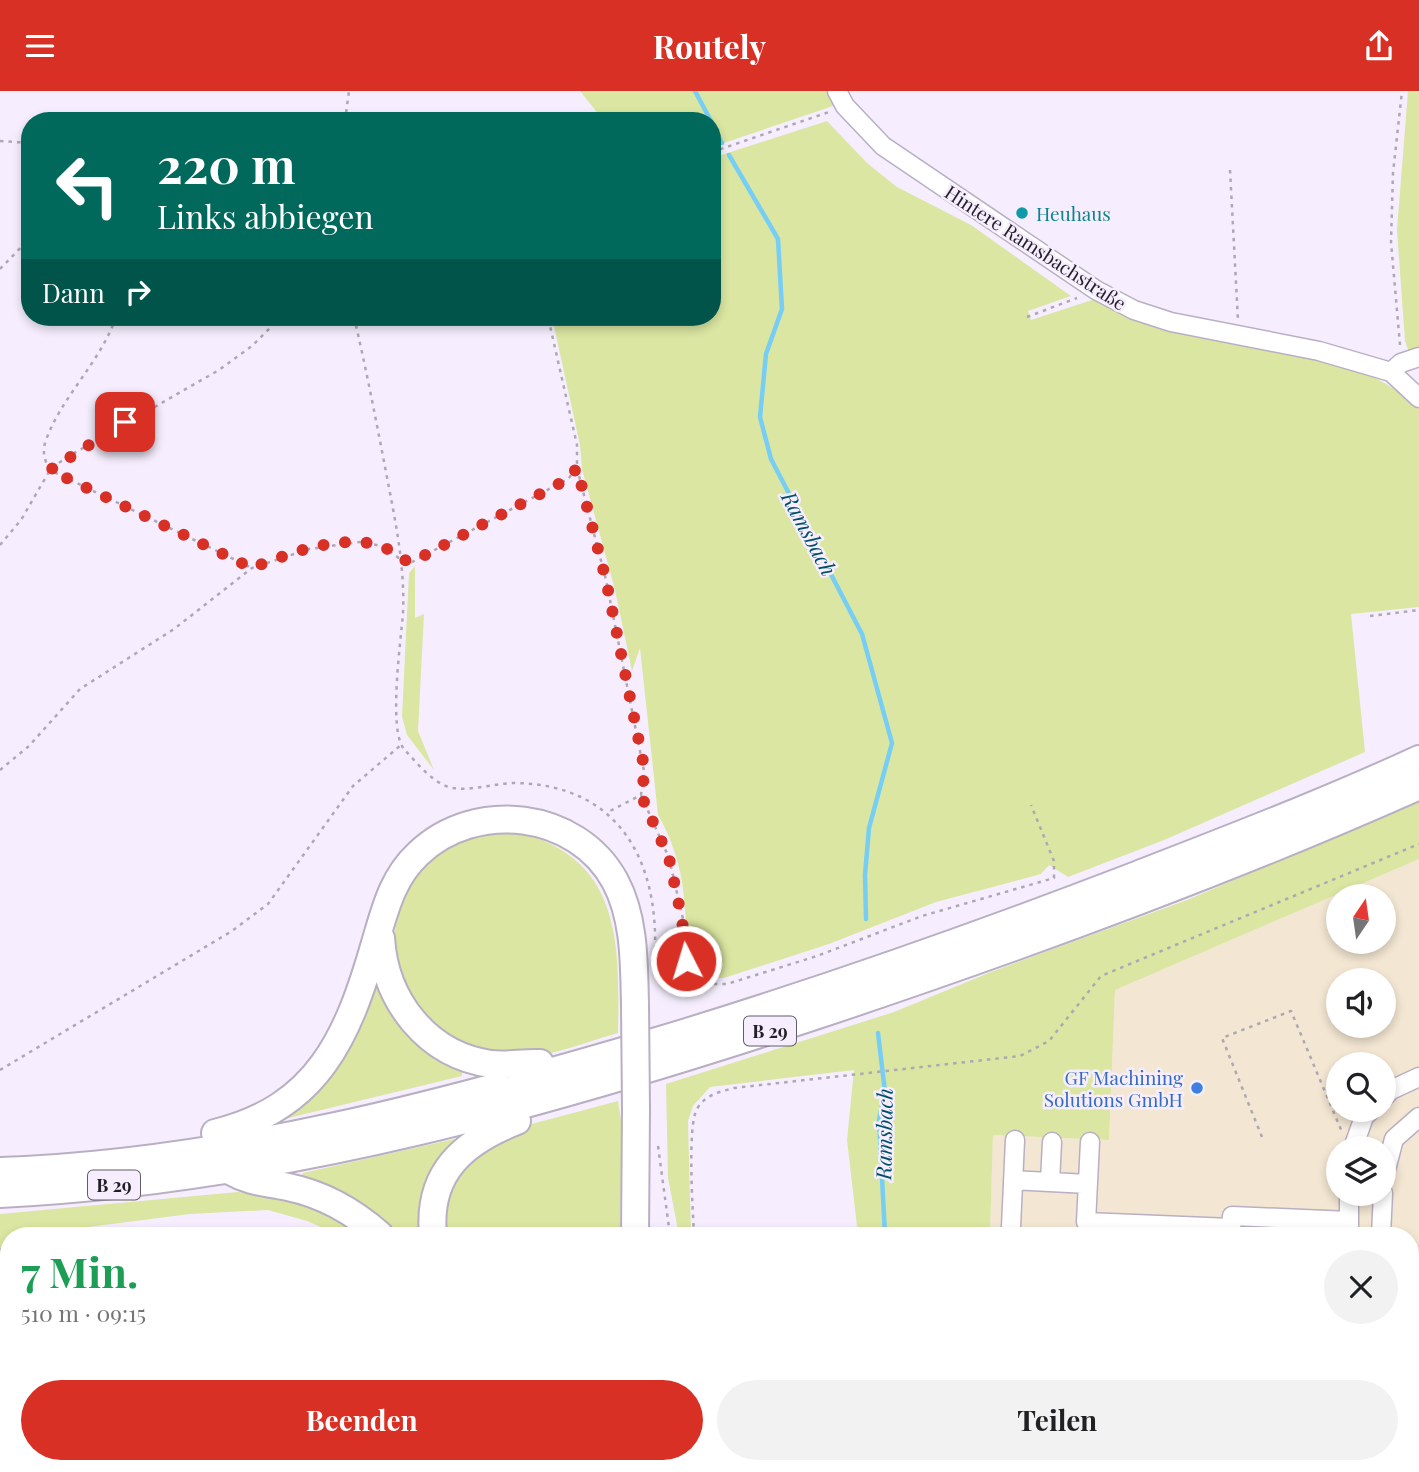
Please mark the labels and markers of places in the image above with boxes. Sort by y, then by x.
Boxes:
place label: Heuhaus [1036,200,1111,226]
marker: Heuhaus [1014,205,1030,221]
pin [95,392,155,452]
place label: GF Machining Solutions GmbH [1044,1064,1183,1112]
marker: GF Machining Solutions GmbH [1189,1080,1205,1096]

